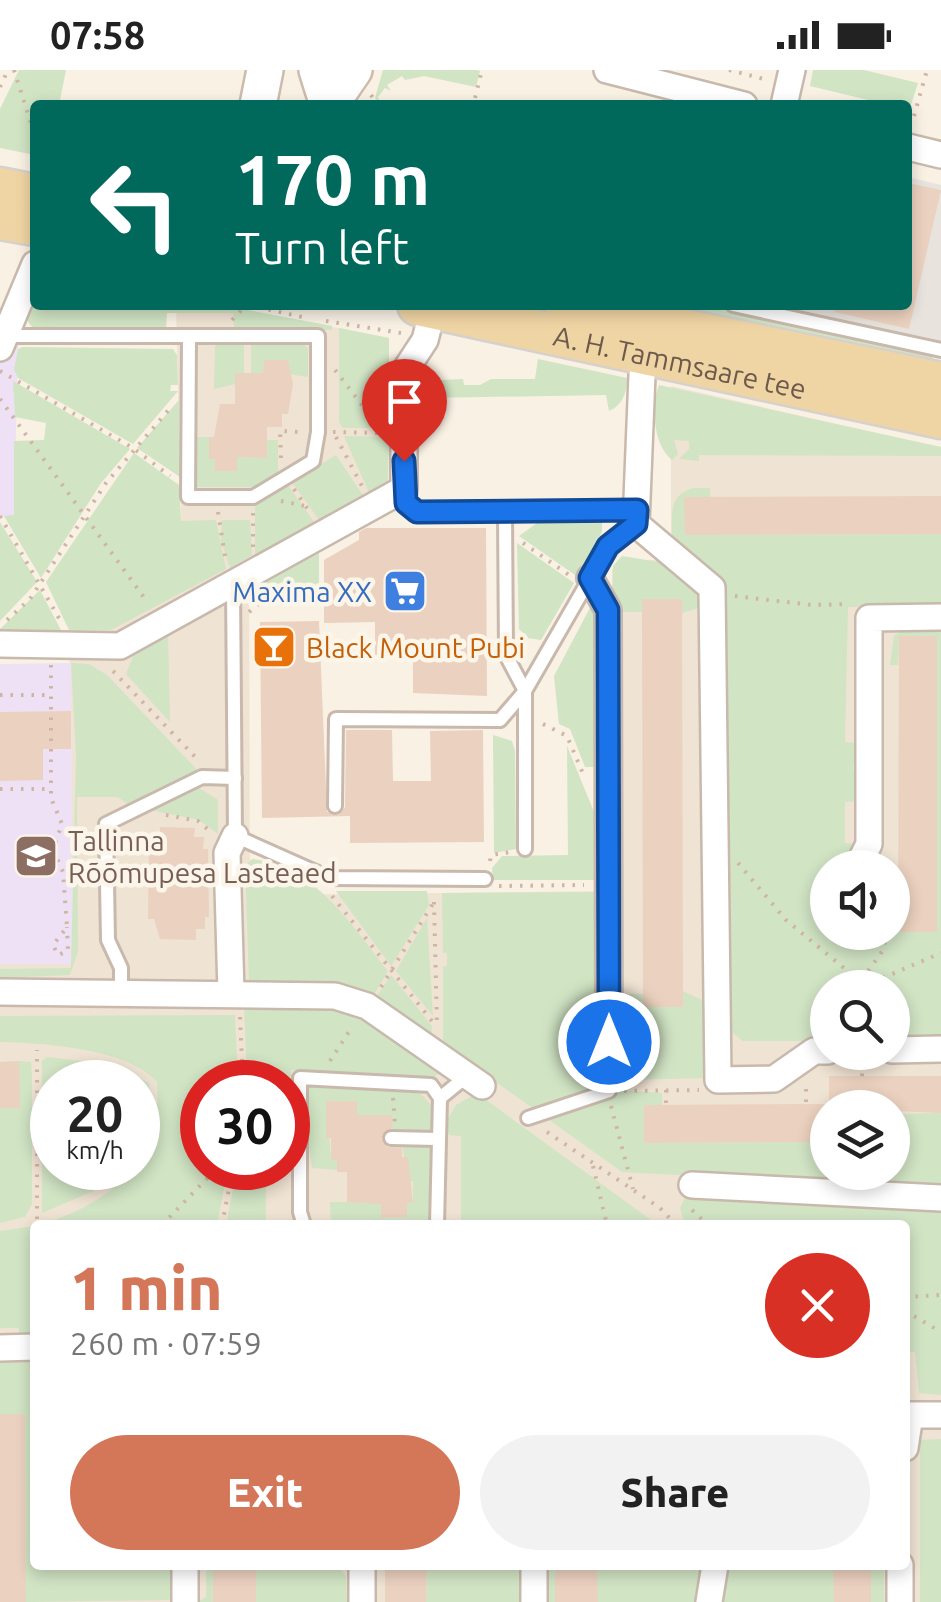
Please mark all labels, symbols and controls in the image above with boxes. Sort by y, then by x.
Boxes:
text: 07:58 [50,14,145,56]
icon: left [70,140,200,270]
text: 170 m [235,140,430,218]
text: Turn left [235,222,409,273]
street label: A. H. Tammsaare tee [551,319,809,404]
pin [362,359,447,462]
icon: arrive [377,374,432,429]
supermarket icon: Maxima XX [382,568,428,614]
place label: Maxima XX [232,576,372,607]
bar icon: Black Mount Pubi [251,624,297,670]
place label: Black Mount Pubi [306,632,525,663]
place label: Tallinna Rõõmupesa Lasteaed [68,825,337,888]
school or university icon: Tallinna Rõõmupesa Lasteaed [13,833,59,879]
map controls [810,850,910,1190]
button: sound [810,850,910,950]
button: search [810,970,910,1070]
position arrow [557,990,661,1094]
speed limit sign: 30 [180,1060,310,1190]
text: 20 [67,1085,123,1141]
button: layers [810,1090,910,1190]
text: km/h [66,1136,124,1164]
button: close [765,1253,870,1358]
text: 1 min [70,1254,223,1321]
text: 260 m · 07:59 [70,1325,262,1361]
button: Exit [70,1435,460,1550]
button: Share [480,1435,870,1550]

